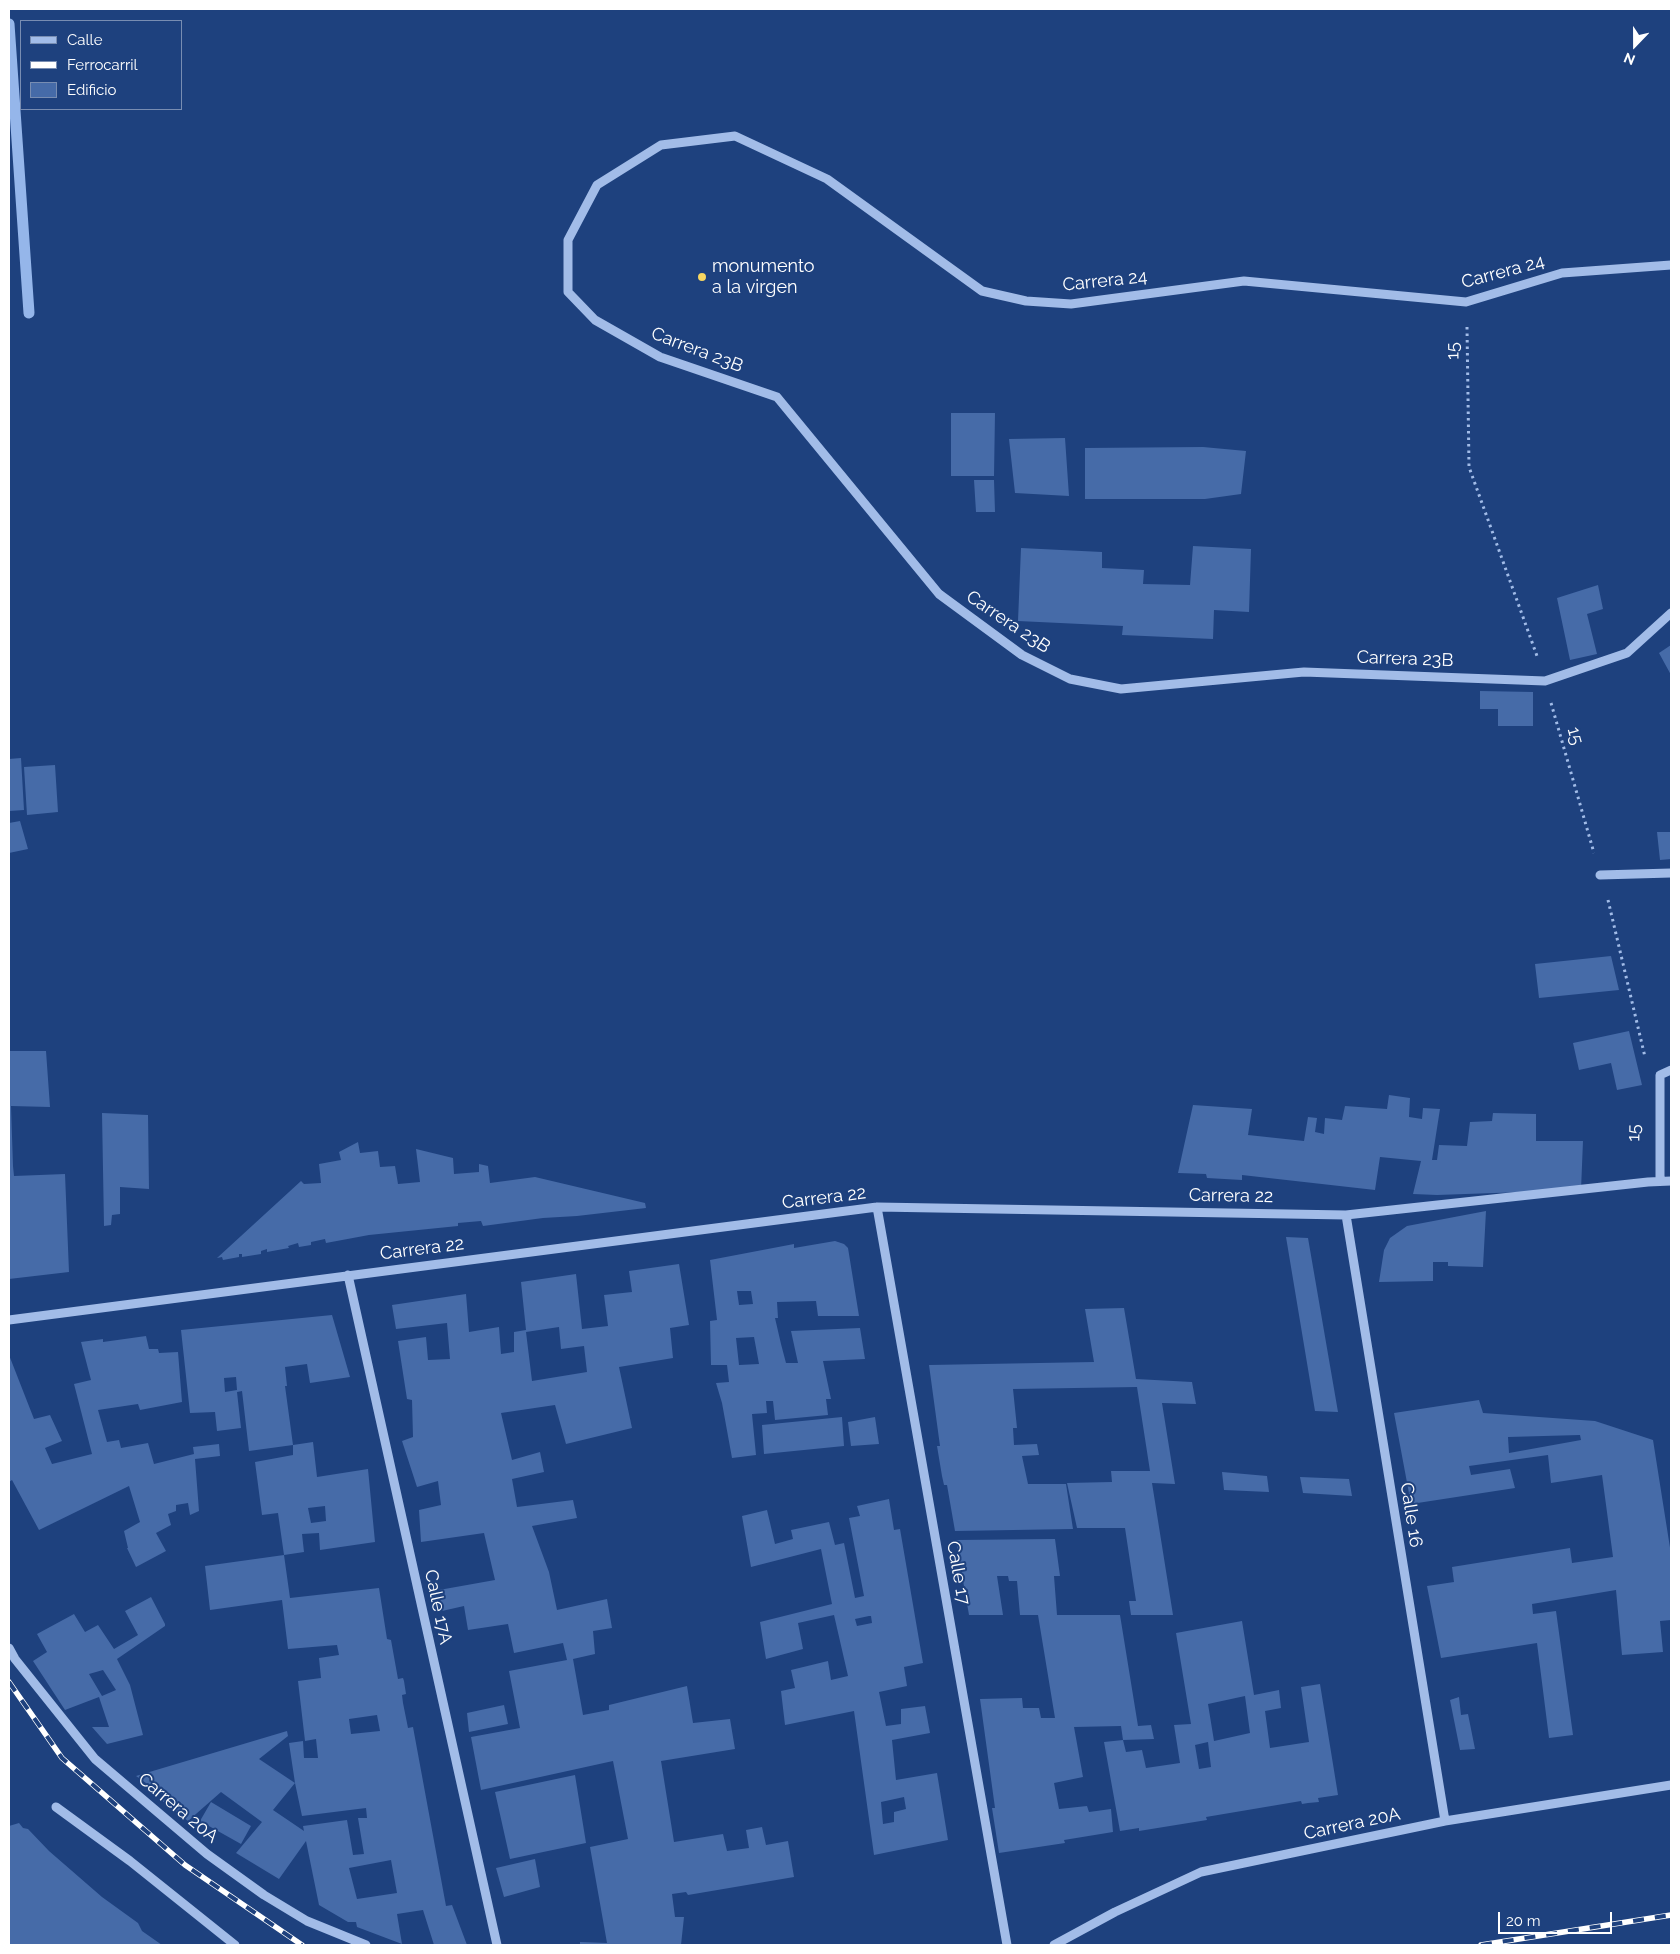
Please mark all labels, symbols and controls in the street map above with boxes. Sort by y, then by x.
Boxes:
legend [20,20,182,110]
north arrow [1610,20,1660,70]
text: Calle [67,31,102,49]
text: N [1621,49,1637,68]
text: Ferrocarril [67,56,138,74]
text: Edificio [67,81,117,99]
street label: Carrera 24 [1459,251,1547,293]
place label: monumento a la virgen [712,256,815,298]
street label: Carrera 24 [1062,266,1148,296]
marker: monumento a la virgen [696,271,708,283]
street label: Carrera 23B [648,323,746,377]
street label: 15 [1442,342,1464,360]
street label: Carrera 23B [962,586,1054,658]
street label: Carrera 23B [1356,647,1454,671]
street label: 15 [1562,725,1588,747]
street label: 15 [1623,1124,1645,1142]
street label: Carrera 22 [781,1182,867,1214]
street label: Carrera 22 [1189,1184,1273,1208]
street label: Carrera 22 [379,1233,465,1265]
street label: Calle 16 [1395,1481,1427,1549]
street label: Calle 17 [942,1539,974,1607]
street label: Calle 17A [420,1568,456,1646]
street label: Carrera 20A [134,1768,222,1848]
street label: Carrera 20A [1302,1803,1402,1845]
scale bar [1500,1902,1614,1934]
text: 20 m [1506,1912,1541,1930]

